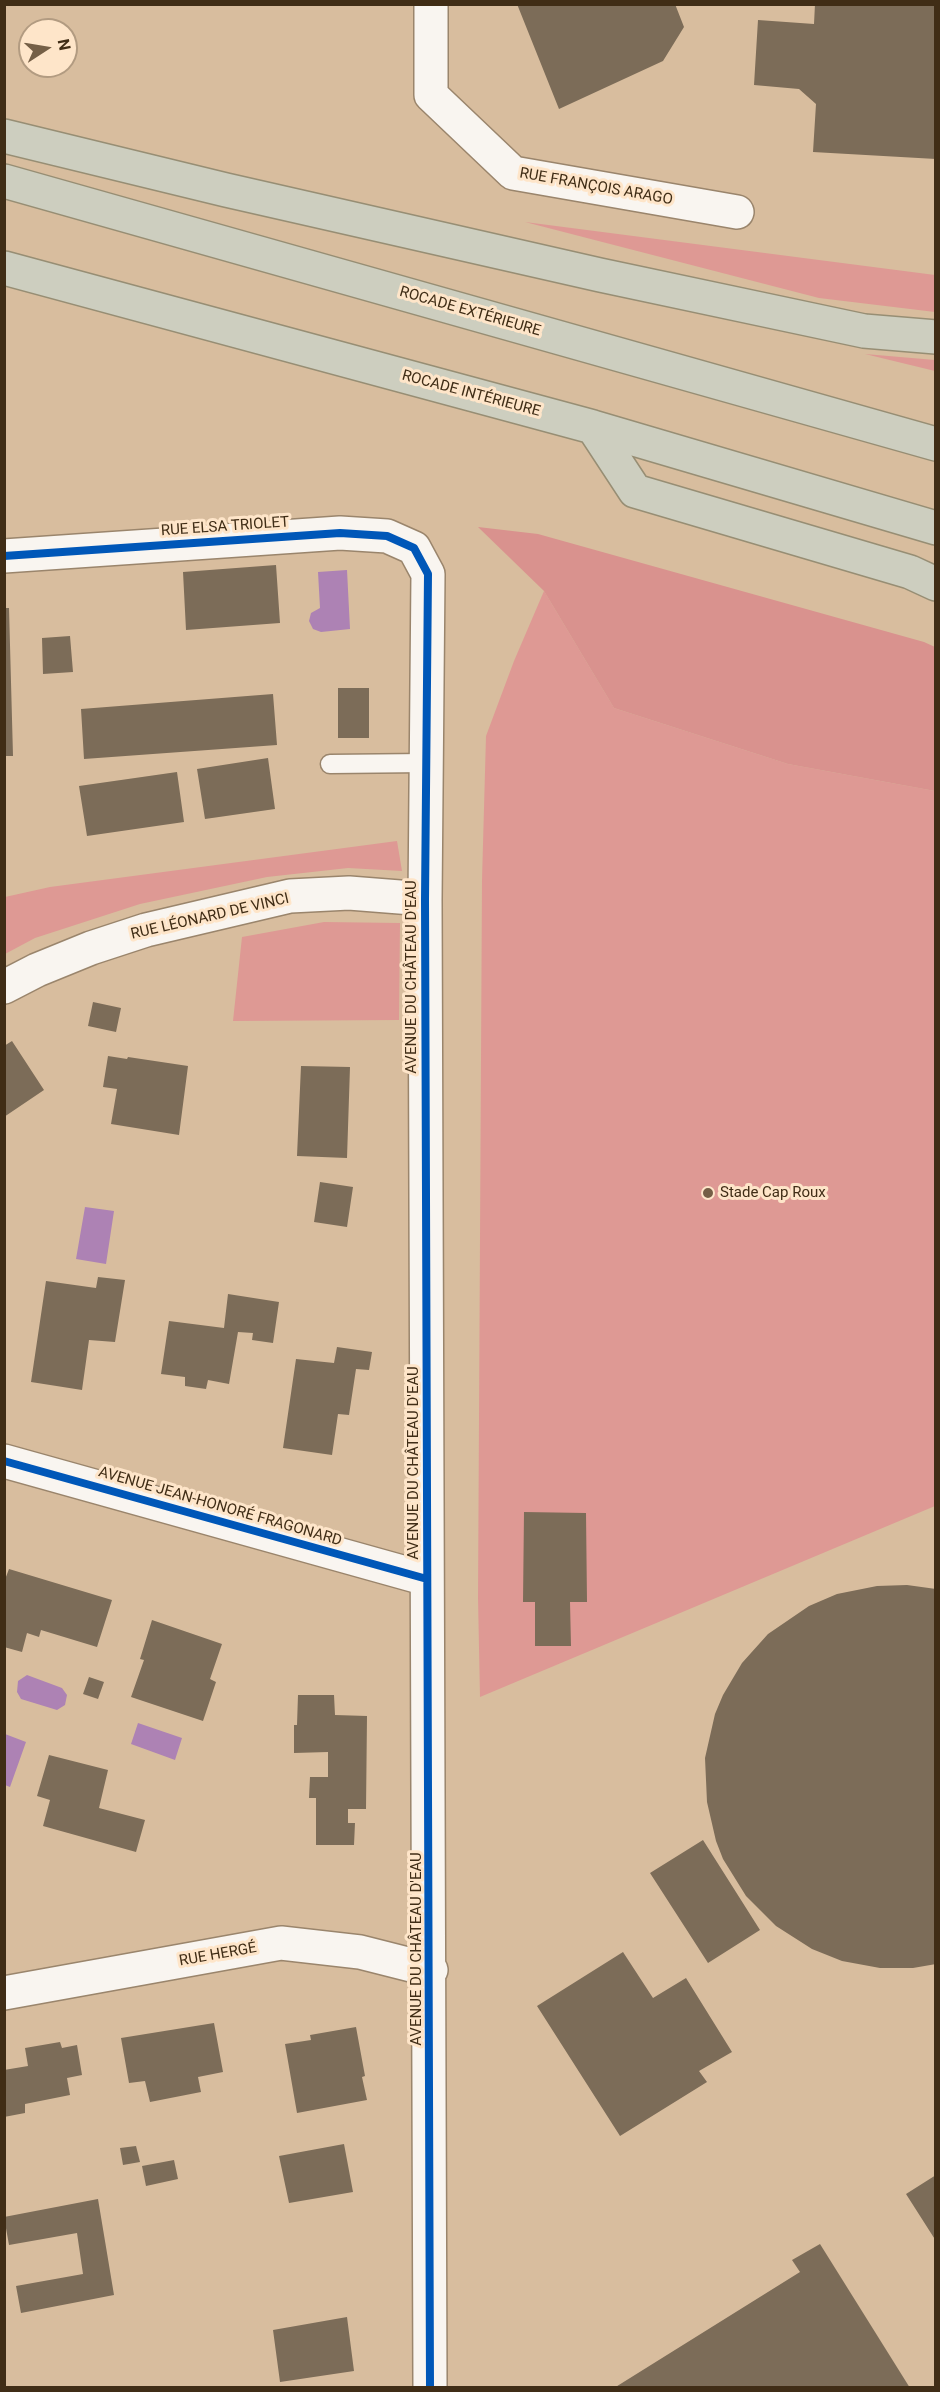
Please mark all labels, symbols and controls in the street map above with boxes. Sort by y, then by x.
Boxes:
north arrow [18,18,78,78]
text: N [54,37,75,52]
street label: RUE FRANÇOIS ARAGO [518,165,674,209]
street label: ROCADE EXTÉRIEURE [397,283,543,341]
street label: ROCADE INTÉRIEURE [400,367,542,421]
street label: RUE ELSA TRIOLET [160,514,290,540]
street label: AVENUE DU CHÂTEAU D'EAU [403,880,421,1074]
street label: RUE LÉONARD DE VINCI [129,890,291,944]
place label: Stade Cap Roux [720,1184,826,1202]
marker: Stade Cap Roux [701,1186,715,1200]
street label: AVENUE DU CHÂTEAU D'EAU [405,1366,423,1560]
street label: AVENUE JEAN-HONORÉ FRAGONARD [96,1464,344,1550]
street label: AVENUE DU CHÂTEAU D'EAU [408,1852,426,2046]
street label: RUE HERGÉ [178,1939,258,1971]

